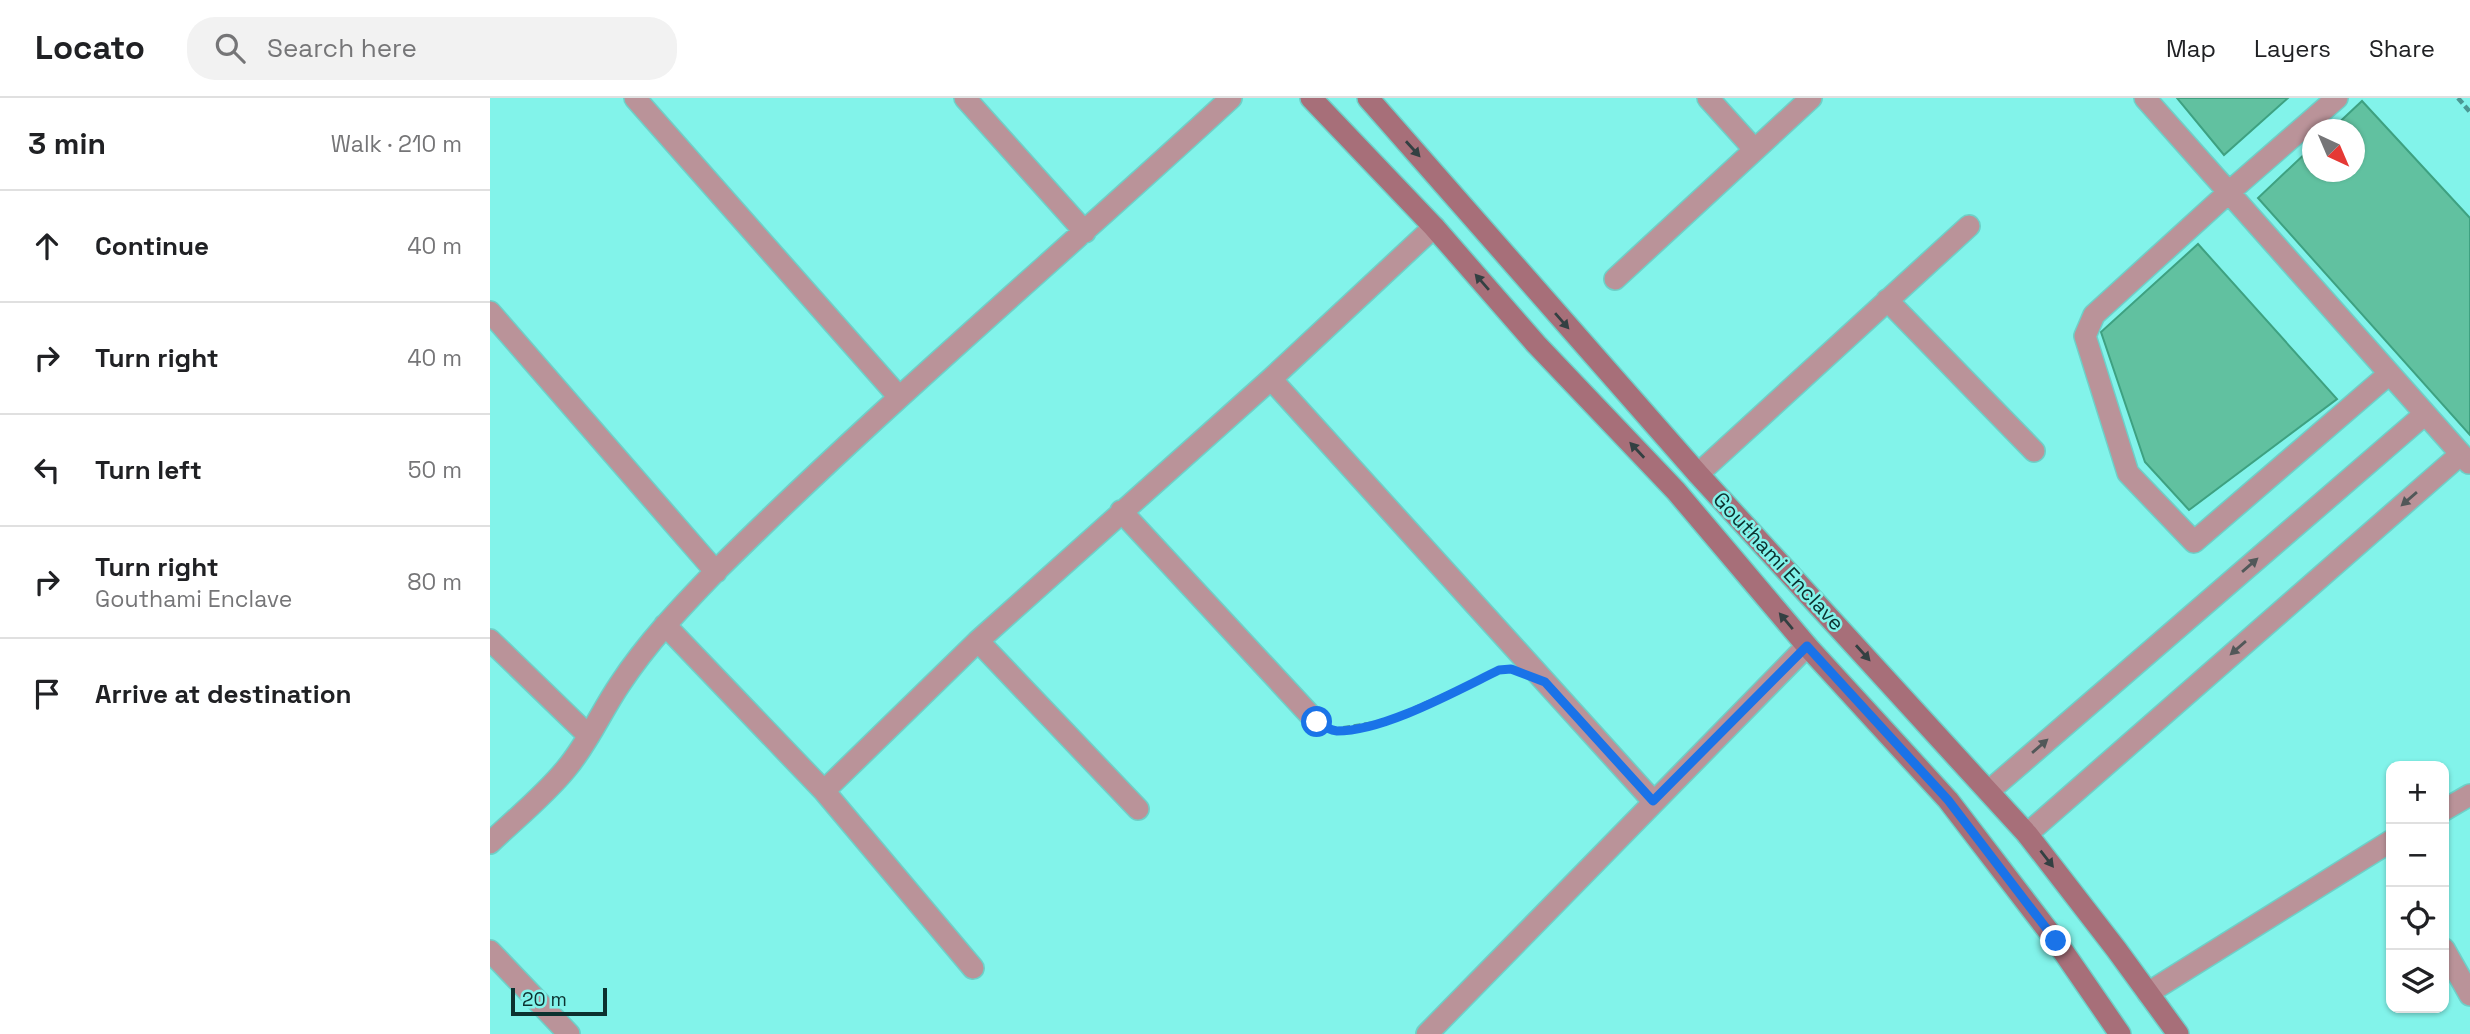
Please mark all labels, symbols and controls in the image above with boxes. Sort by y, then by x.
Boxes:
search box [187,17,677,80]
text: Locato [35,27,145,69]
icon: search [211,29,249,67]
text: Search here [267,31,417,65]
text: Map [2166,33,2216,64]
text: Layers [2254,33,2331,64]
text: Share [2369,33,2435,64]
north arrow [2302,119,2365,182]
text: 3 min [28,124,106,163]
text: Walk · 210 m [331,129,462,159]
one-way arrow [1405,140,1421,158]
icon: ahead [28,227,66,265]
text: Continue [95,229,209,263]
text: 40 m [407,231,462,261]
one-way arrow [1475,274,1490,291]
one-way arrow [1554,312,1569,329]
icon: right [28,339,66,377]
text: Turn right [95,341,219,375]
text: 40 m [407,343,462,373]
one-way arrow [1629,442,1645,459]
icon: left [28,451,66,489]
text: Turn left [95,453,202,487]
text: 50 m [408,455,462,485]
street label: Gouthami Enclave [1708,486,1850,636]
one-way arrow [2401,491,2418,506]
text: Turn right [95,550,219,584]
one-way arrow [2241,558,2258,573]
icon: right [28,563,66,601]
text: 80 m [407,567,462,597]
text: Gouthami Enclave [95,584,292,614]
one-way arrow [1779,613,1794,630]
one-way arrow [2229,640,2247,656]
one-way arrow [1855,644,1871,662]
icon: arrive [28,675,66,713]
text: Arrive at destination [95,677,352,711]
route start [1301,706,1332,737]
one-way arrow [2031,738,2049,754]
map controls [2386,761,2449,1013]
button: + [2386,761,2449,824]
button: − [2386,824,2449,887]
one-way arrow [2040,849,2055,867]
button: locate [2386,887,2449,950]
route end [2040,925,2071,956]
button: layers [2386,950,2449,1013]
scale bar [511,985,607,1017]
text: 20 m [522,987,567,1012]

